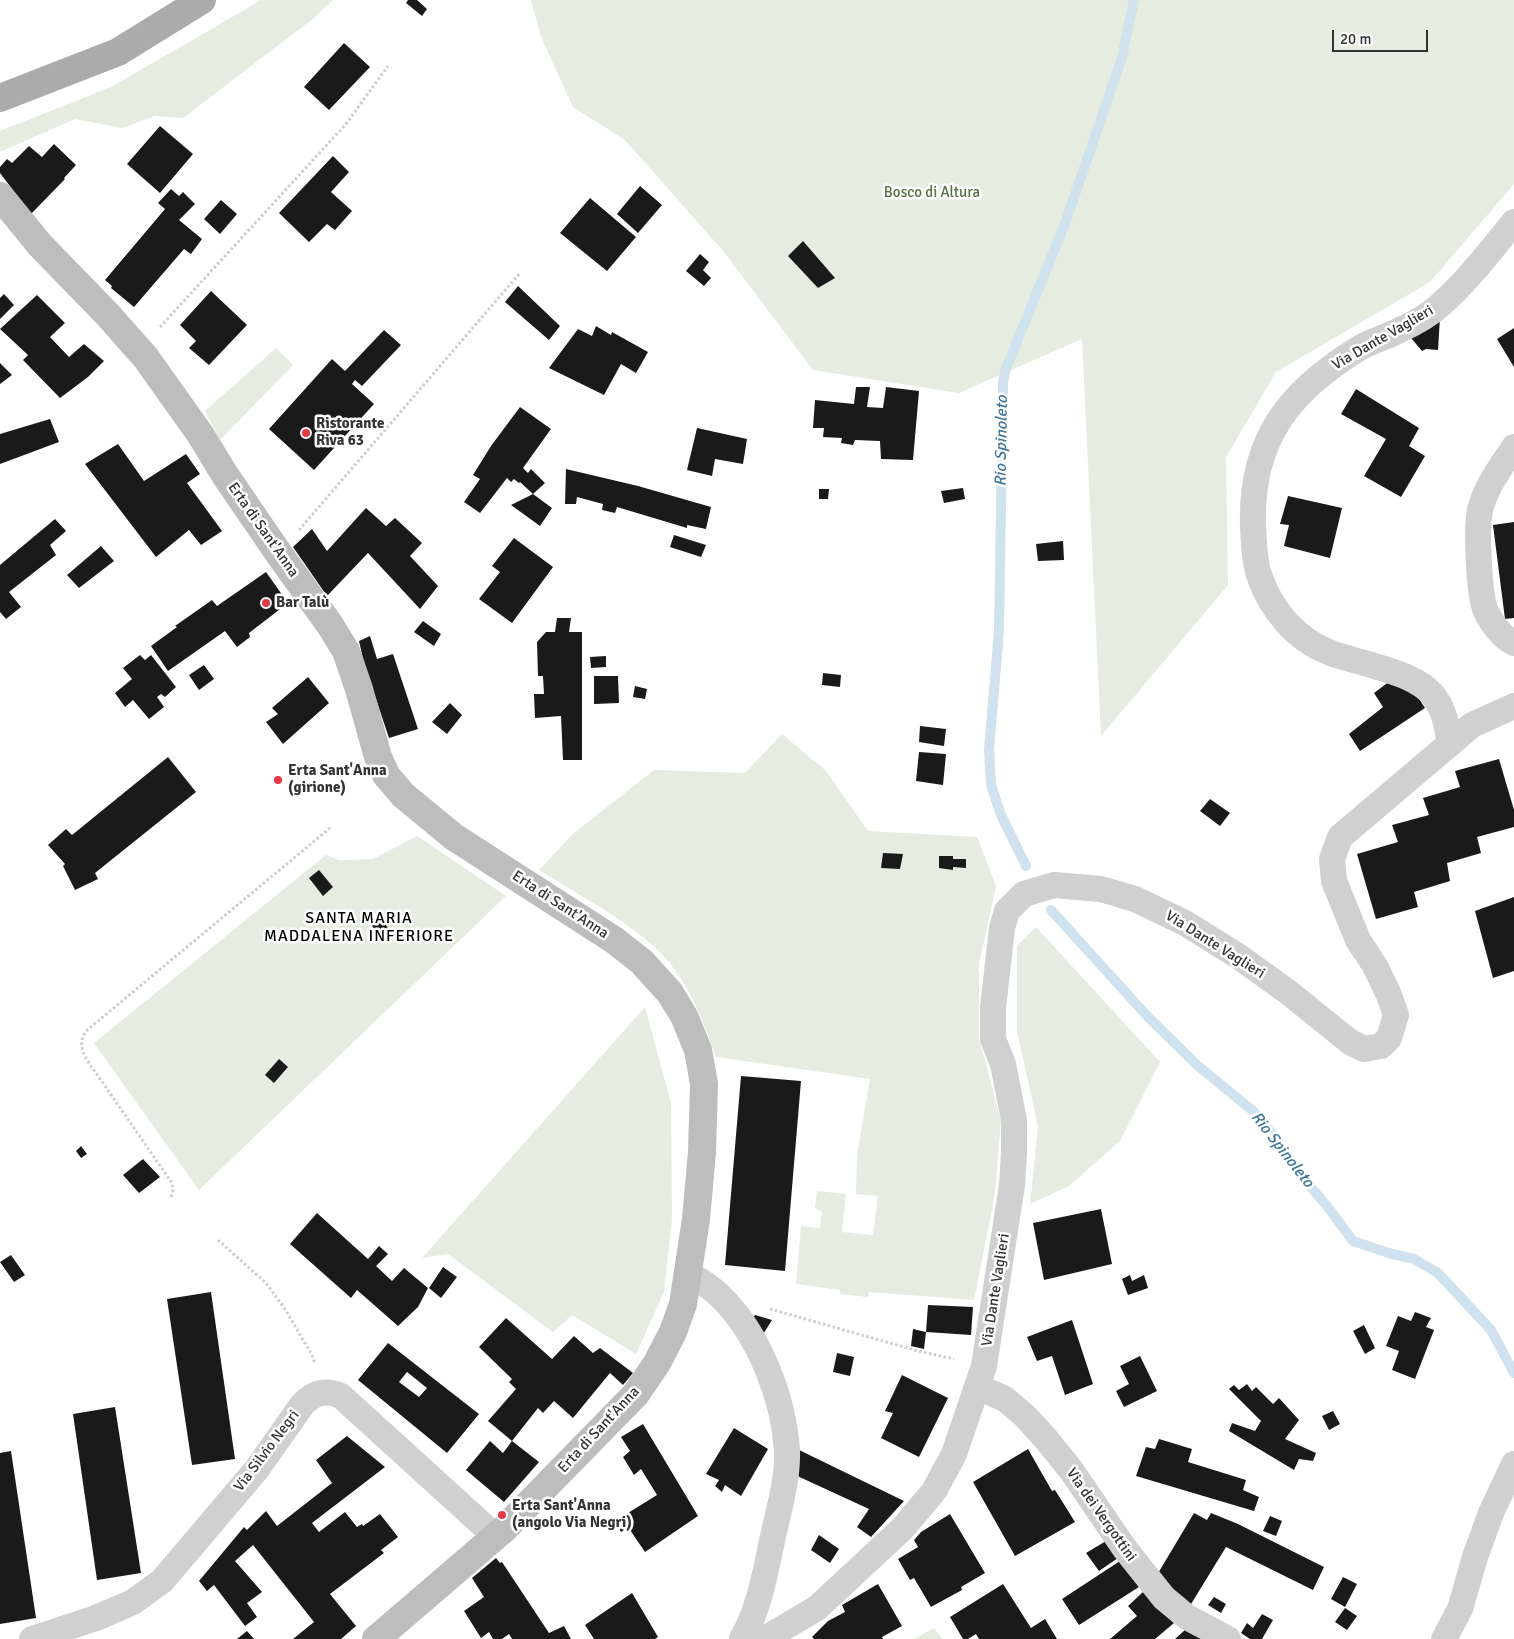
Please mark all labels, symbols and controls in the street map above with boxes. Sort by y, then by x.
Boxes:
scale bar [1334,20,1430,52]
text: 20 m [1340,30,1371,48]
park label: Bosco di Altura [884,184,980,202]
street label: Via Dante Vaglieri [1329,302,1437,374]
water label: Rio Spinoleto [992,395,1012,487]
place label: Ristorante Riva 63 [316,415,384,450]
marker: Ristorante Riva 63 [300,427,312,439]
street label: Erta di Sant'Anna [224,479,302,581]
place label: Bar Talù [276,594,329,612]
marker: Bar Talù [260,597,272,609]
place label: Erta Sant'Anna (girione) [288,762,387,797]
marker: Erta Sant'Anna (girione) [272,774,284,786]
street label: Erta di Sant'Anna [508,867,612,943]
street label: Via Dante Vaglieri [1162,907,1268,983]
district label: SANTA MARIA MADDALENA INFERIORE [262,909,456,947]
water label: Rio Spinoleto [1246,1108,1318,1192]
street label: Via Dante Vaglieri [978,1232,1014,1348]
street label: Erta di Sant'Anna [554,1383,644,1477]
street label: Via Silvio Negri [230,1407,304,1495]
street label: Via dei Vergottini [1062,1465,1140,1565]
place label: Erta Sant'Anna (angolo Via Negri) [512,1497,632,1532]
marker: Erta Sant'Anna (angolo Via Negri) [496,1509,508,1521]

